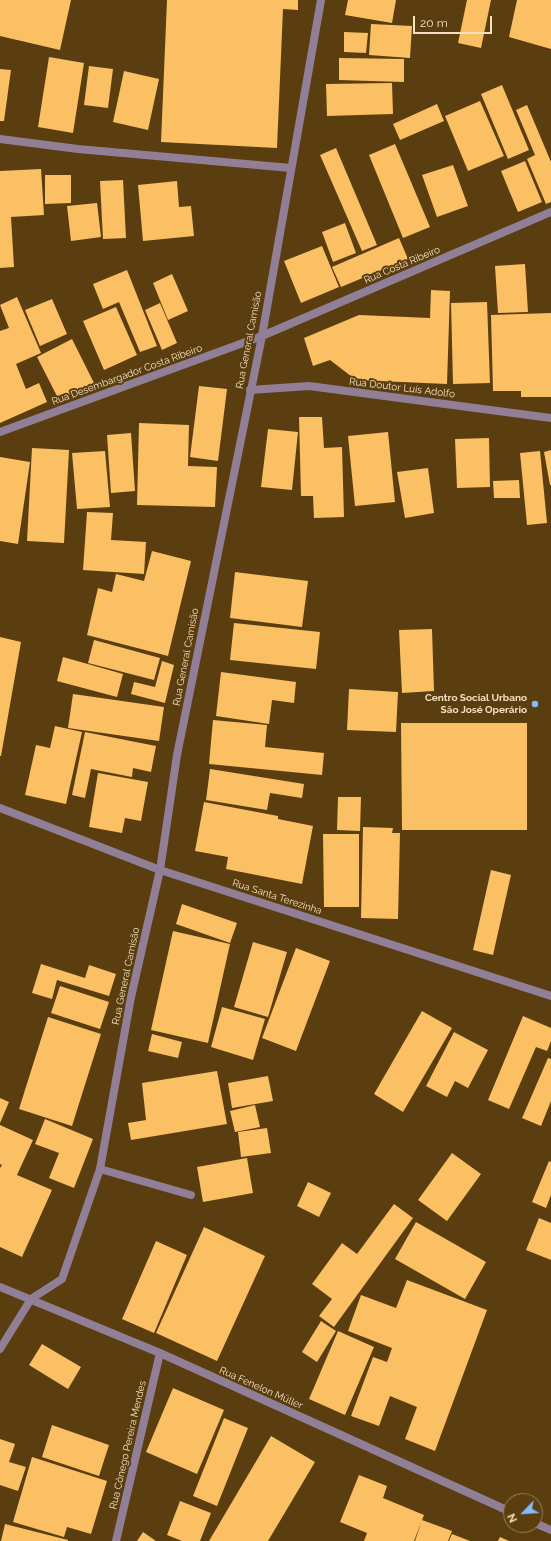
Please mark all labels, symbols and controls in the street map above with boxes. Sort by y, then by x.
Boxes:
scale bar [415,8,494,34]
text: 20 m [420,16,448,30]
street label: Rua Costa Ribeiro [362,244,442,286]
street label: Rua General Camisão [234,290,264,390]
street label: Rua Desembargador Costa Ribeiro [50,342,204,408]
street label: Rua Doutor Luís Adolfo [348,376,456,400]
street label: Rua General Camisão [171,607,201,707]
place label: Centro Social Urbano São José Operário [425,692,527,716]
marker: Centro Social Urbano São José Operário [530,699,540,709]
street label: Rua Santa Terezinha [231,877,323,917]
street label: Rua General Camisão [110,926,142,1026]
street label: Rua Fenelon Müller [217,1364,305,1412]
street label: Rua Cônego Pereira Mendes [107,1379,149,1511]
north arrow [503,1493,543,1533]
text: N [505,1511,520,1524]

